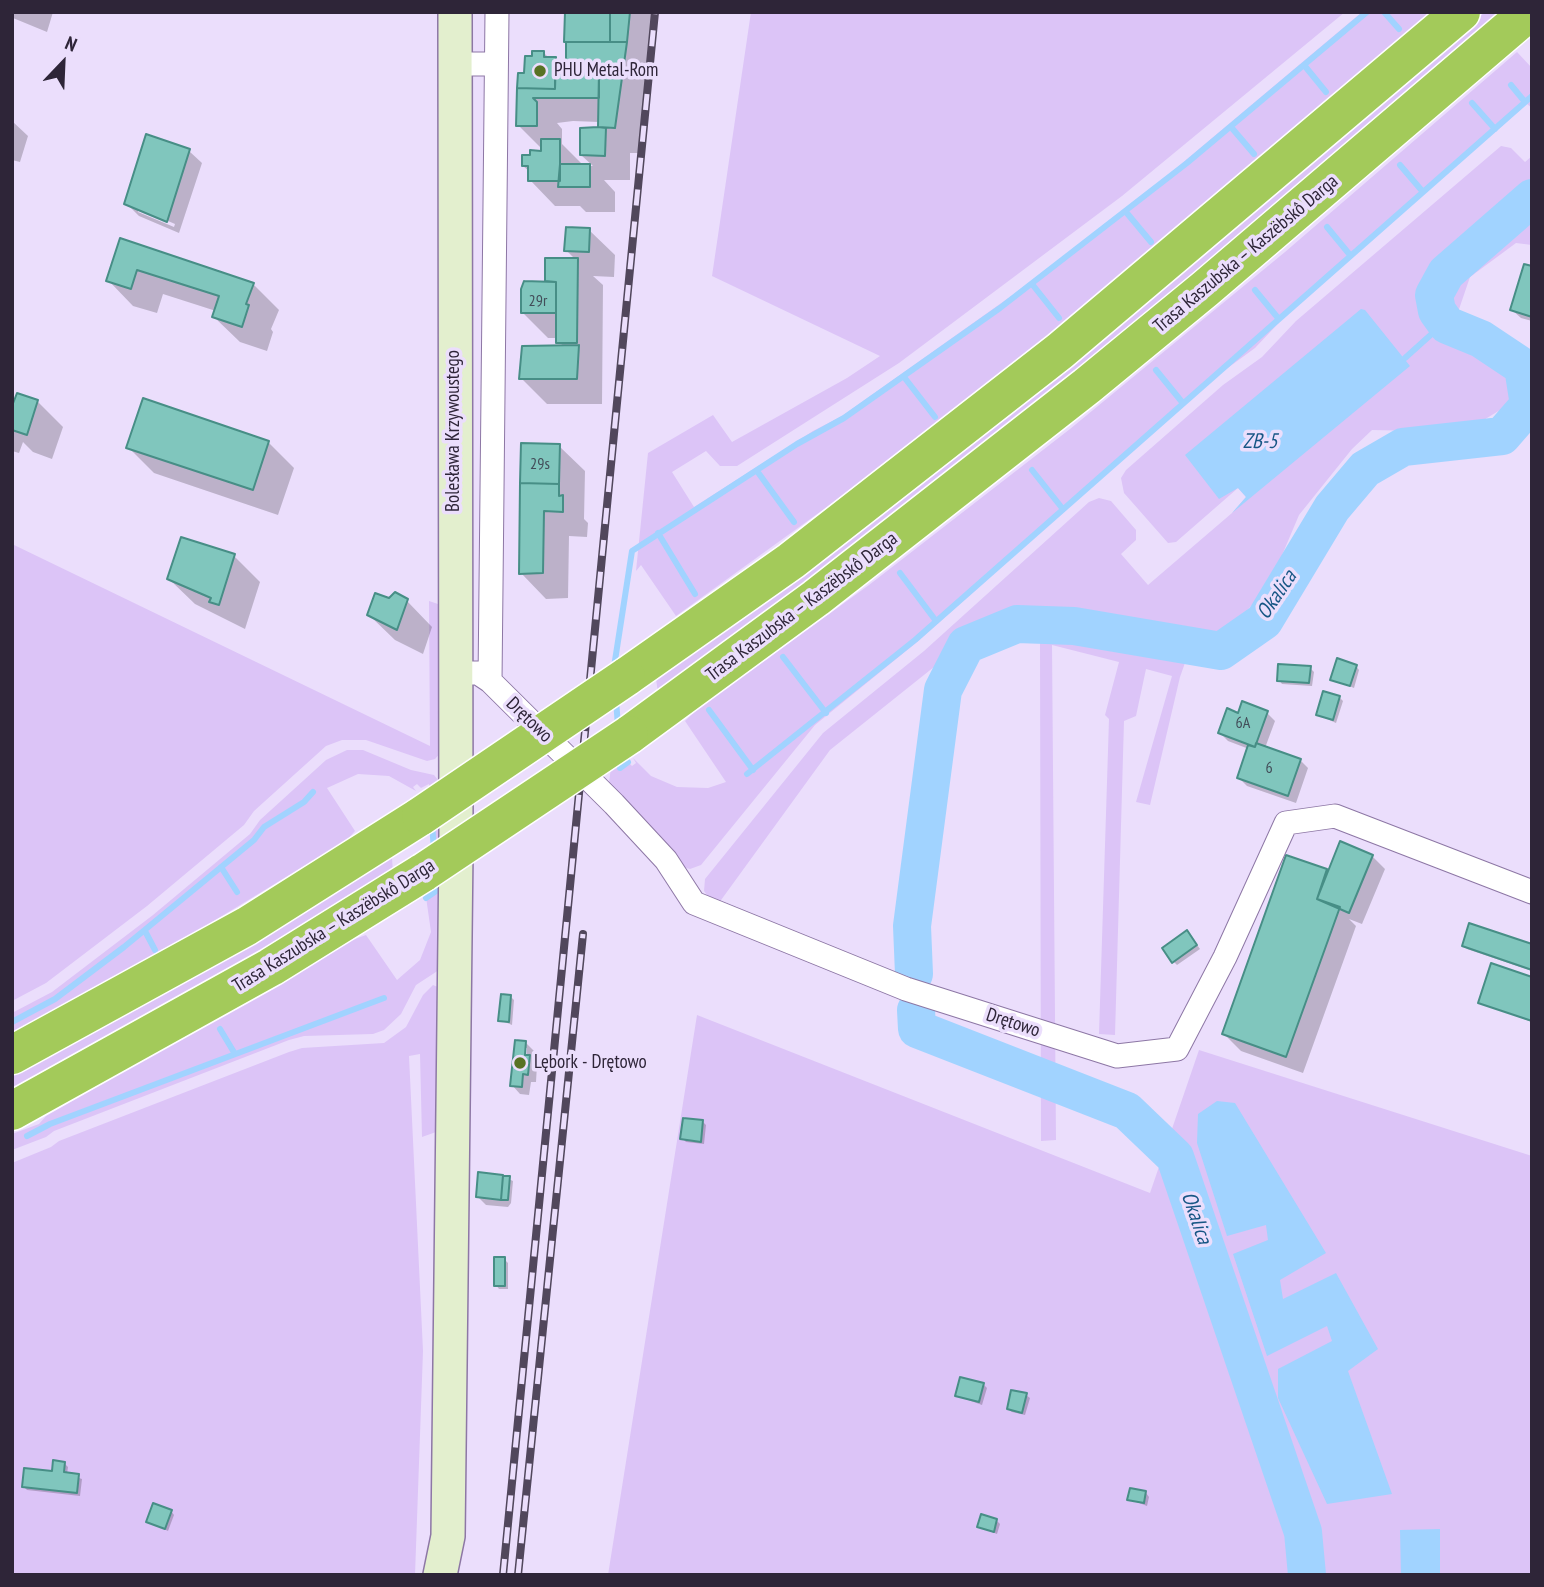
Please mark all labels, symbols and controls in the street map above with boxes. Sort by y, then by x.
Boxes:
north arrow [28,28,98,98]
text: N [62,31,81,57]
place label: PHU Metal-Rom [554,60,658,82]
marker: PHU Metal-Rom [532,63,548,79]
street label: Trasa Kaszubska – Kaszëbskô Darga [1149,170,1343,338]
house number: 29r [529,291,547,311]
street label: Bolesława Krzywoustego [443,350,465,512]
water label: ZB-5 [1243,429,1277,455]
house number: 29s [530,454,550,474]
street label: Trasa Kaszubska – Kaszëbskô Darga [702,528,902,686]
water label: Okalica [1252,566,1302,624]
street label: Drętowo [501,693,557,747]
house number: 6A [1236,713,1250,733]
house number: 6 [1265,758,1273,778]
street label: Trasa Kaszubska – Kaszëbskô Darga [229,854,439,998]
street label: Drętowo [983,1004,1043,1042]
place label: Lębork - Drętowo [534,1052,647,1074]
marker: Lębork - Drętowo [512,1055,528,1071]
water label: Okalica [1175,1189,1217,1247]

